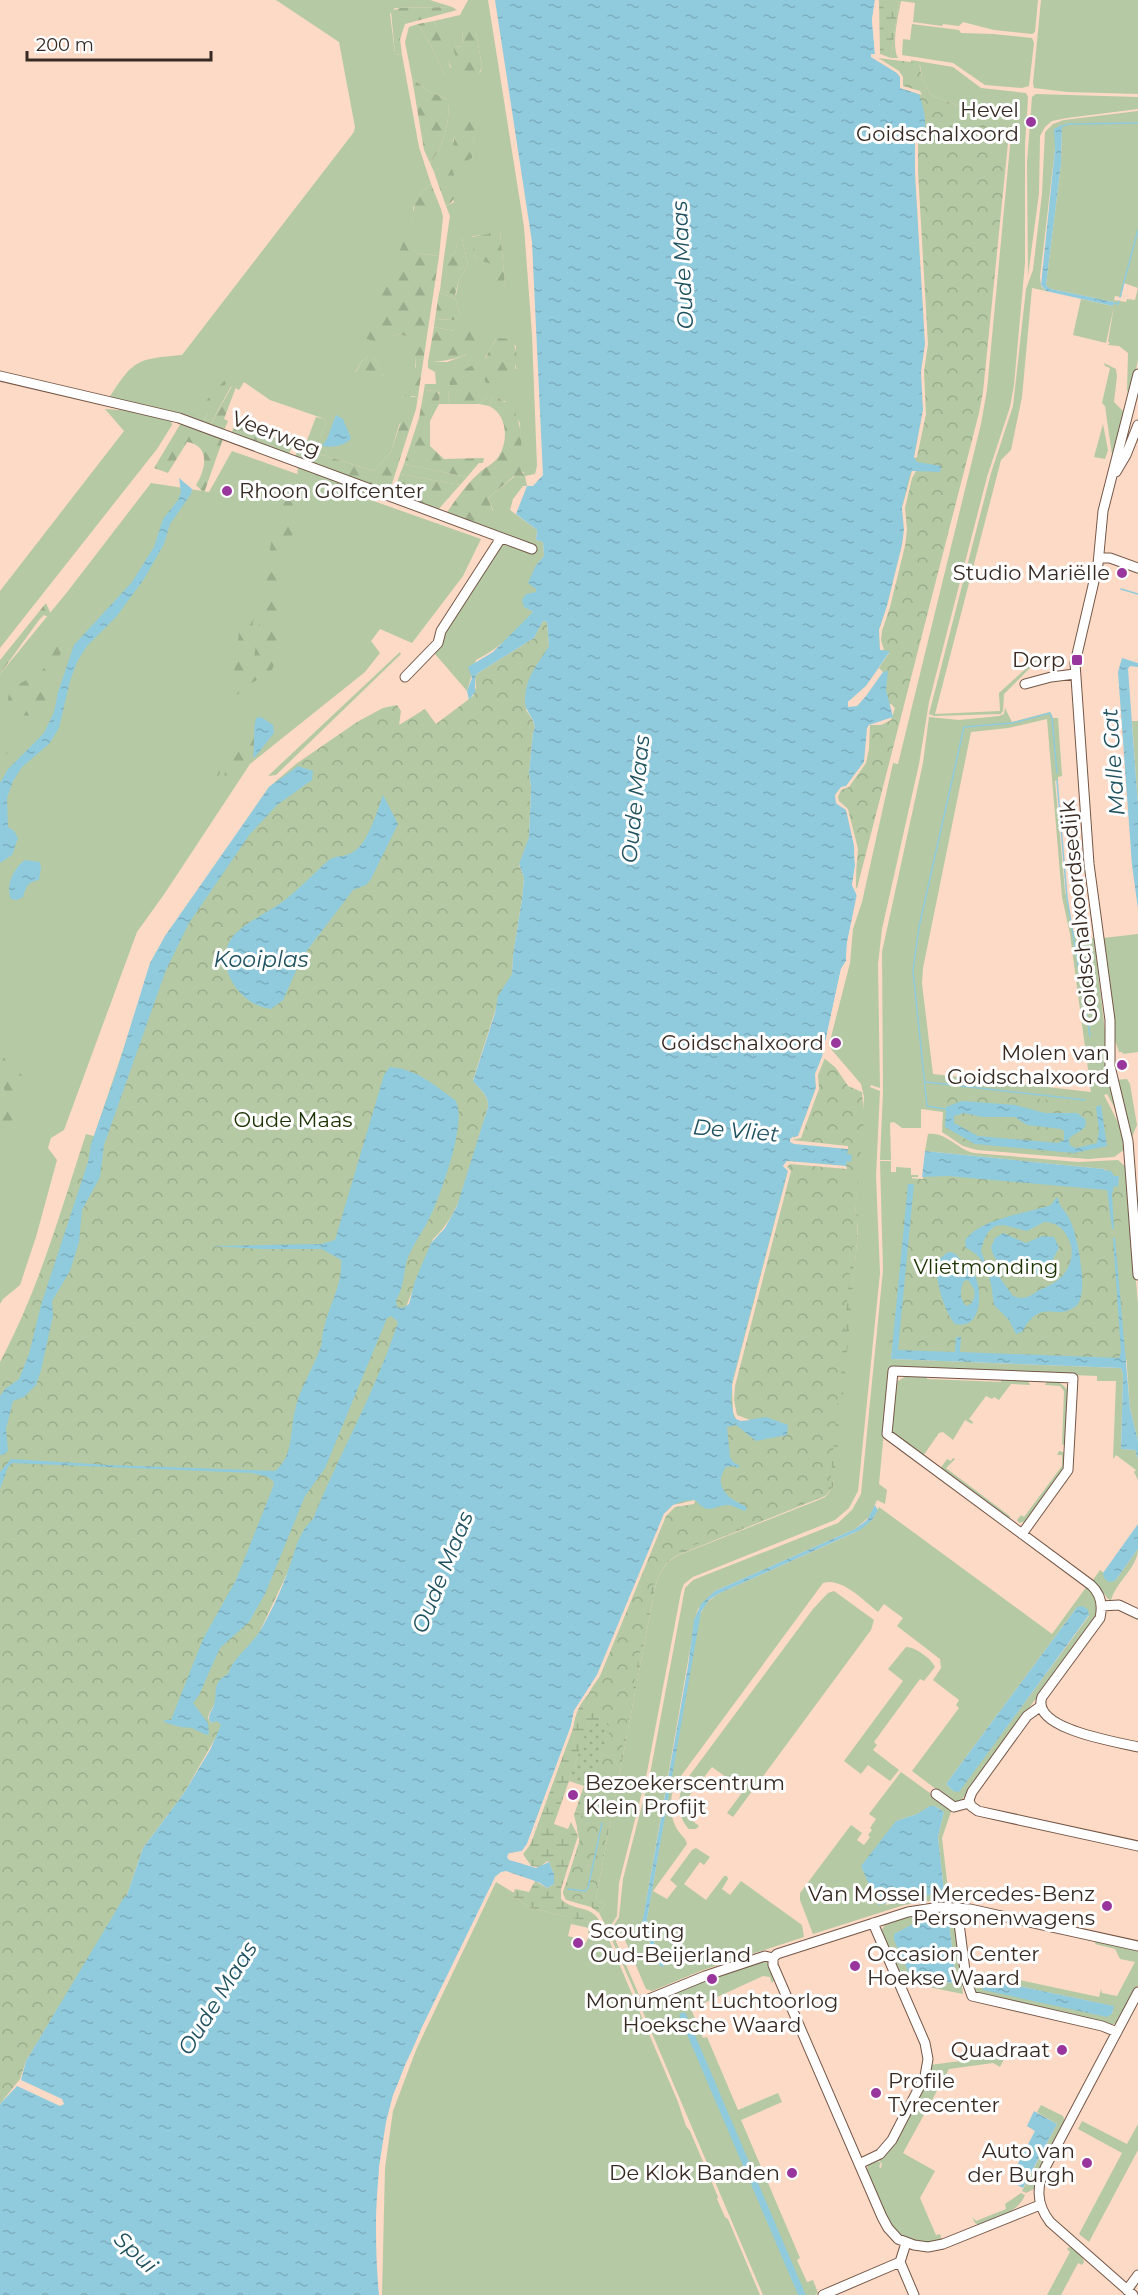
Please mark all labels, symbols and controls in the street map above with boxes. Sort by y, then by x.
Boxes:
scale bar [27,24,212,62]
text: 200 m [36,34,94,56]
place label: Hevel Goidschalxoord [856,97,1019,146]
marker: Hevel Goidschalxoord [1024,115,1038,129]
water label: Oude Maas [666,200,699,330]
street label: Veerweg [228,405,324,462]
place label: Rhoon Golfcenter [239,478,424,503]
marker: Rhoon Golfcenter [220,484,234,498]
place label: Studio Mariëlle [953,560,1110,585]
marker: Studio Mariëlle [1115,566,1129,580]
place label: Dorp [1012,647,1065,672]
marker: Dorp [1070,653,1084,667]
water label: Malle Gat [1096,707,1131,817]
water label: Oude Maas [615,733,656,865]
street label: Goidschalxoordsedijk [1054,799,1103,1025]
water label: Kooiplas [213,946,309,973]
place label: Goidschalxoord [661,1030,824,1055]
marker: Goidschalxoord [829,1036,843,1050]
place label: Molen van Goidschalxoord [947,1040,1110,1089]
marker: Molen van Goidschalxoord [1115,1058,1129,1072]
park label: Oude Maas [233,1107,353,1132]
water label: De Vliet [692,1113,780,1148]
park label: Vlietmonding [914,1254,1058,1279]
water label: Oude Maas [406,1507,479,1637]
place label: Bezoekerscentrum Klein Profijt [585,1770,785,1819]
marker: Bezoekerscentrum Klein Profijt [566,1788,580,1802]
place label: Van Mossel Mercedes-Benz Personenwagens [808,1881,1095,1930]
marker: Van Mossel Mercedes-Benz Personenwagens [1100,1899,1114,1913]
place label: Scouting Oud-Beijerland [590,1918,751,1967]
water label: Oude Maas [172,1936,263,2060]
marker: Scouting Oud-Beijerland [571,1936,585,1950]
place label: Occasion Center Hoekse Waard [867,1941,1040,1990]
marker: Occasion Center Hoekse Waard [848,1959,862,1973]
marker: Monument Luchtoorlog Hoeksche Waard [705,1972,719,1986]
place label: Monument Luchtoorlog Hoeksche Waard [586,1988,838,2037]
place label: Quadraat [951,2037,1050,2062]
marker: Quadraat [1055,2043,1069,2057]
place label: Profile Tyrecenter [888,2068,1000,2117]
marker: Profile Tyrecenter [869,2086,883,2100]
place label: Auto van der Burgh [967,2138,1075,2187]
marker: Auto van der Burgh [1080,2156,1094,2170]
place label: De Klok Banden [609,2160,780,2185]
marker: De Klok Banden [785,2166,799,2180]
water label: Spui [108,2226,163,2279]

